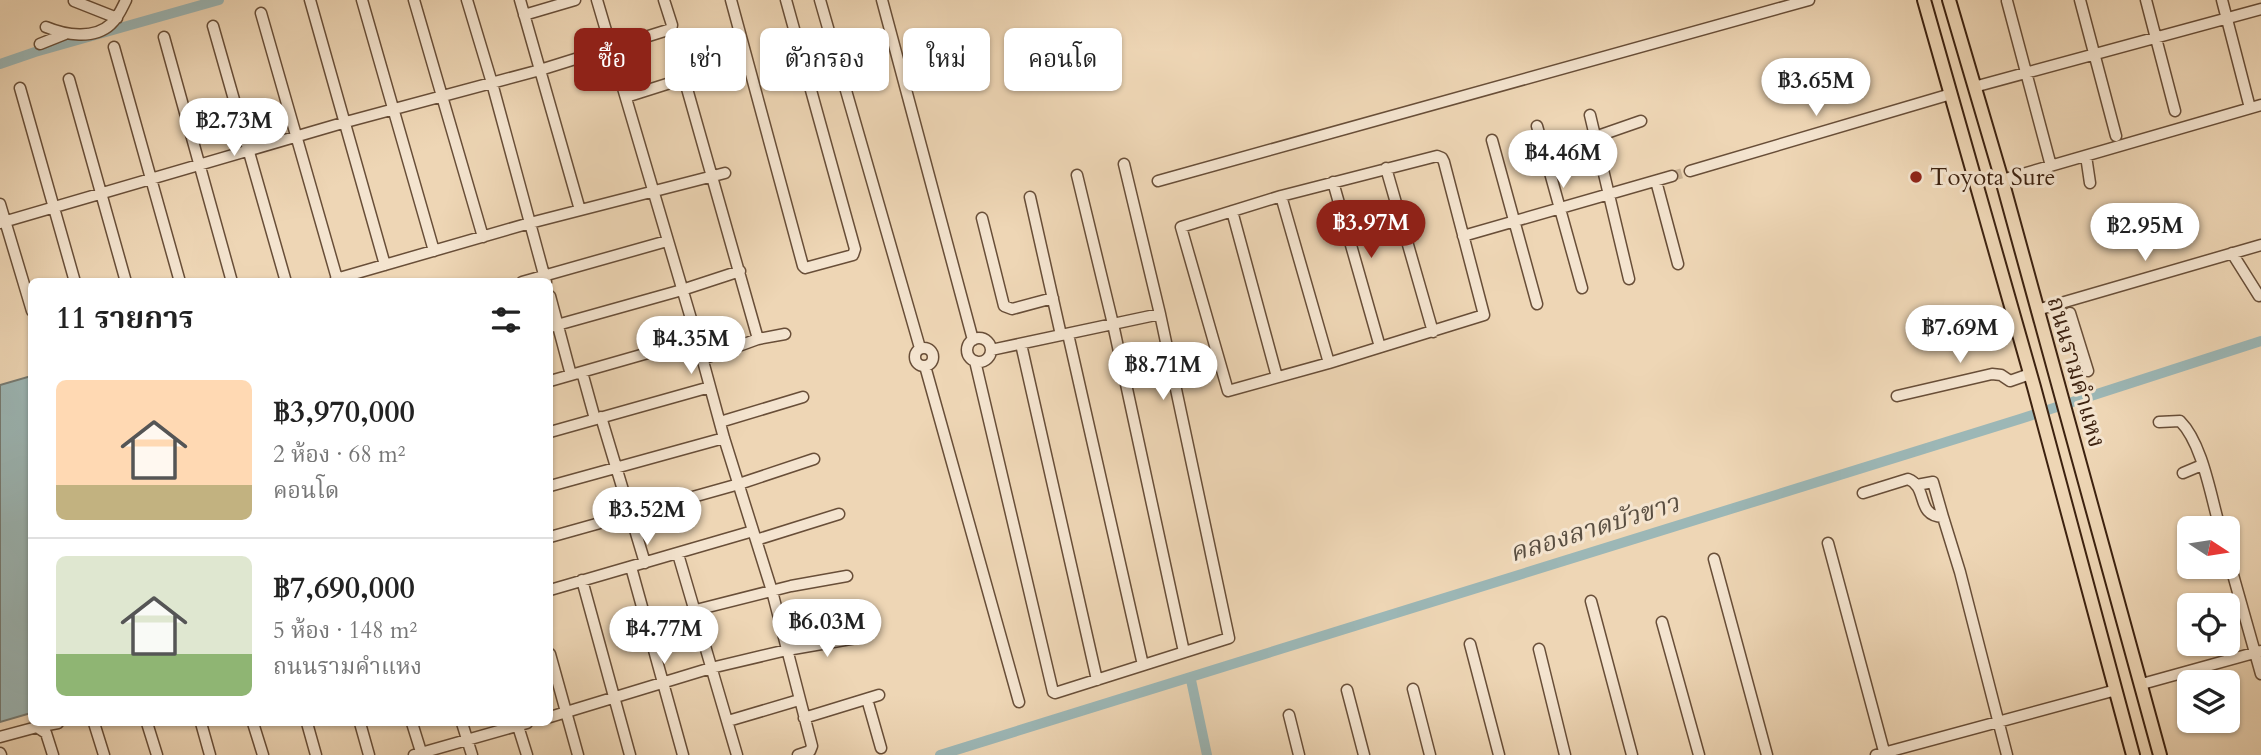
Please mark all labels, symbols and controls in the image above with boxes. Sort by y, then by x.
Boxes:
chip: ซื้อ [574,28,651,91]
chip: เช่า [665,28,746,91]
chip: ตัวกรอง [760,28,889,91]
chip: ใหม่ [903,28,990,91]
chip: คอนโด [1004,28,1122,91]
pin: ฿3.65M [1759,58,1873,118]
text: ฿3.65M [1777,65,1855,96]
pin: ฿2.73M [177,99,291,158]
text: ฿2.73M [195,105,273,136]
pin: ฿4.46M [1506,130,1620,190]
text: ฿4.46M [1524,137,1602,168]
place label: Toyota Sure [1930,161,2055,194]
marker: Toyota Sure [1908,169,1924,185]
pin: ฿3.97M [1314,201,1428,260]
pin: ฿2.95M [2088,204,2202,263]
text: ฿3.97M [1332,207,1410,238]
text: ฿2.95M [2106,210,2184,241]
street label: ถนนรามคำแหง [2039,293,2113,451]
text: 11 รายการ [56,298,194,339]
icon: filters [487,301,525,339]
pin: ฿7.69M [1903,306,2017,365]
text: ฿7.69M [1921,312,1999,343]
pin: ฿4.35M [634,316,748,376]
text: ฿4.35M [652,323,730,354]
pin: ฿8.71M [1106,342,1220,402]
text: ฿8.71M [1124,349,1202,380]
text: ฿3,970,000 [273,392,415,433]
icon: home [112,408,196,492]
text: 2 ห้อง · 68 m² [273,439,405,470]
text: คอนโด [273,475,340,506]
water label: คลองลาดบัวขาว [1505,485,1685,570]
pin: ฿3.52M [590,488,704,547]
text: ฿3.52M [608,494,686,525]
north arrow [2177,516,2240,579]
map controls [2177,516,2240,733]
text: ฿7,690,000 [273,568,415,609]
icon: home [112,584,196,668]
button: locate [2177,593,2240,656]
pin: ฿6.03M [770,600,884,659]
pin: ฿4.77M [607,606,721,666]
text: ฿6.03M [788,606,866,637]
text: ฿4.77M [625,613,703,644]
text: 5 ห้อง · 148 m² [273,615,417,646]
text: ถนนรามคำแหง [273,651,422,682]
button: layers [2177,670,2240,733]

